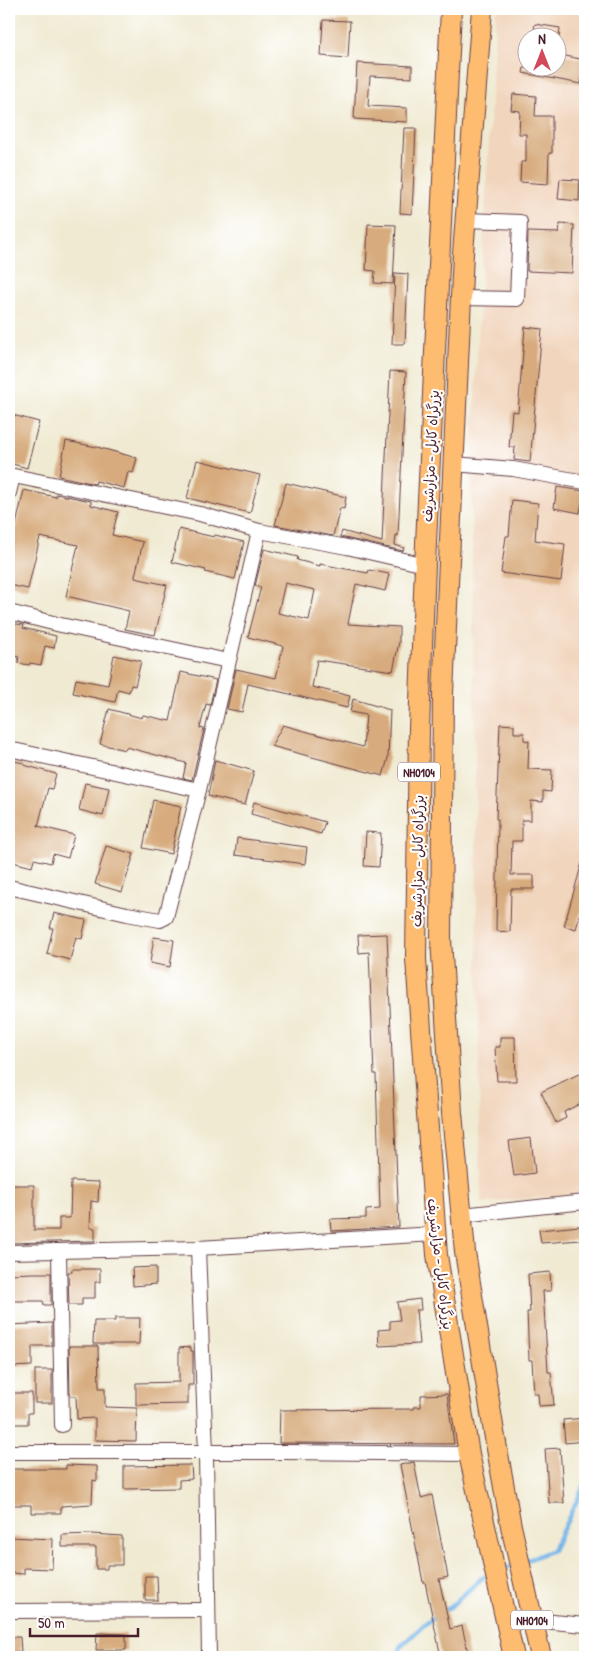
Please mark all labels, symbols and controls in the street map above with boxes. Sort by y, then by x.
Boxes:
north arrow [516,28,566,78]
text: N [538,29,546,48]
street label: بزرگراه کابل - مزارشریف [417,389,443,523]
road number: NH0104 [398,762,440,782]
street label: بزرگراه کابل - مزارشریف [406,795,428,927]
street label: بزرگراه کابل - مزارشریف [424,1197,458,1331]
scale bar [30,1606,138,1638]
road number: NH0104 [511,1610,553,1630]
text: 50 m [38,1612,65,1633]

